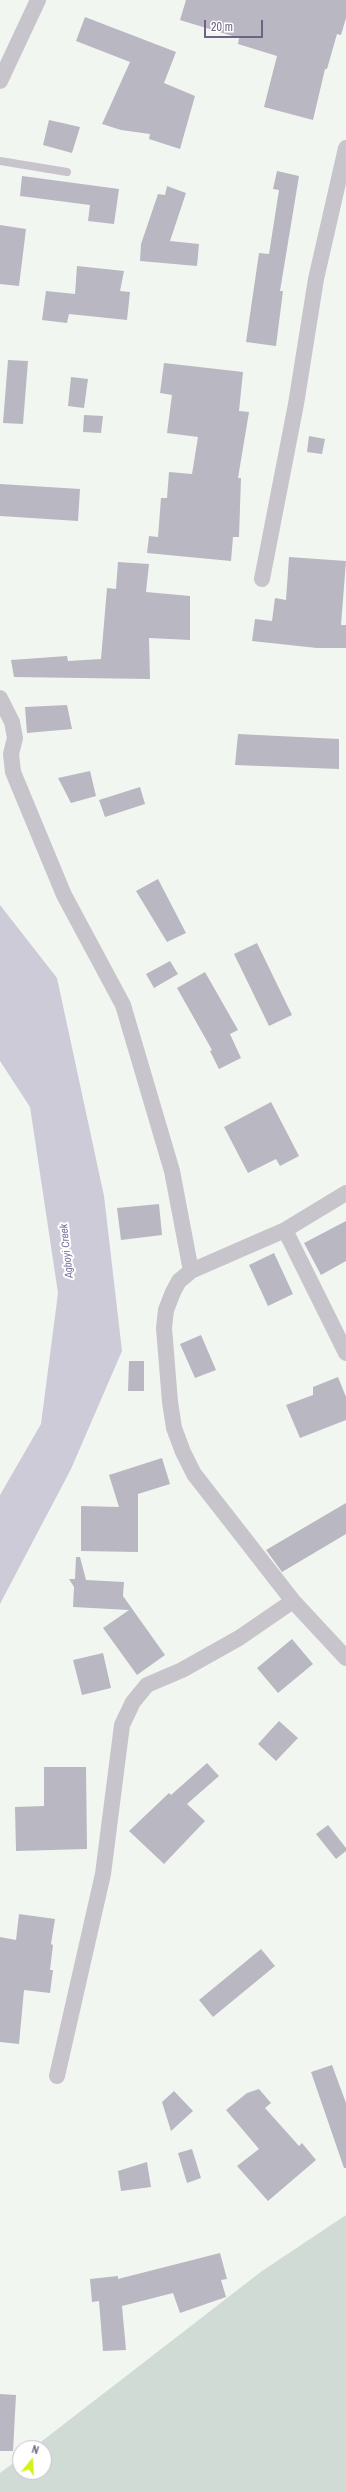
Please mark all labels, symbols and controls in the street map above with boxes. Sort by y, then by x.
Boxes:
scale bar [206,12,265,38]
text: 20 m [211,19,233,35]
water label: Agboyi Creek [58,1223,76,1279]
north arrow [12,2440,52,2480]
text: N [30,2442,41,2457]

